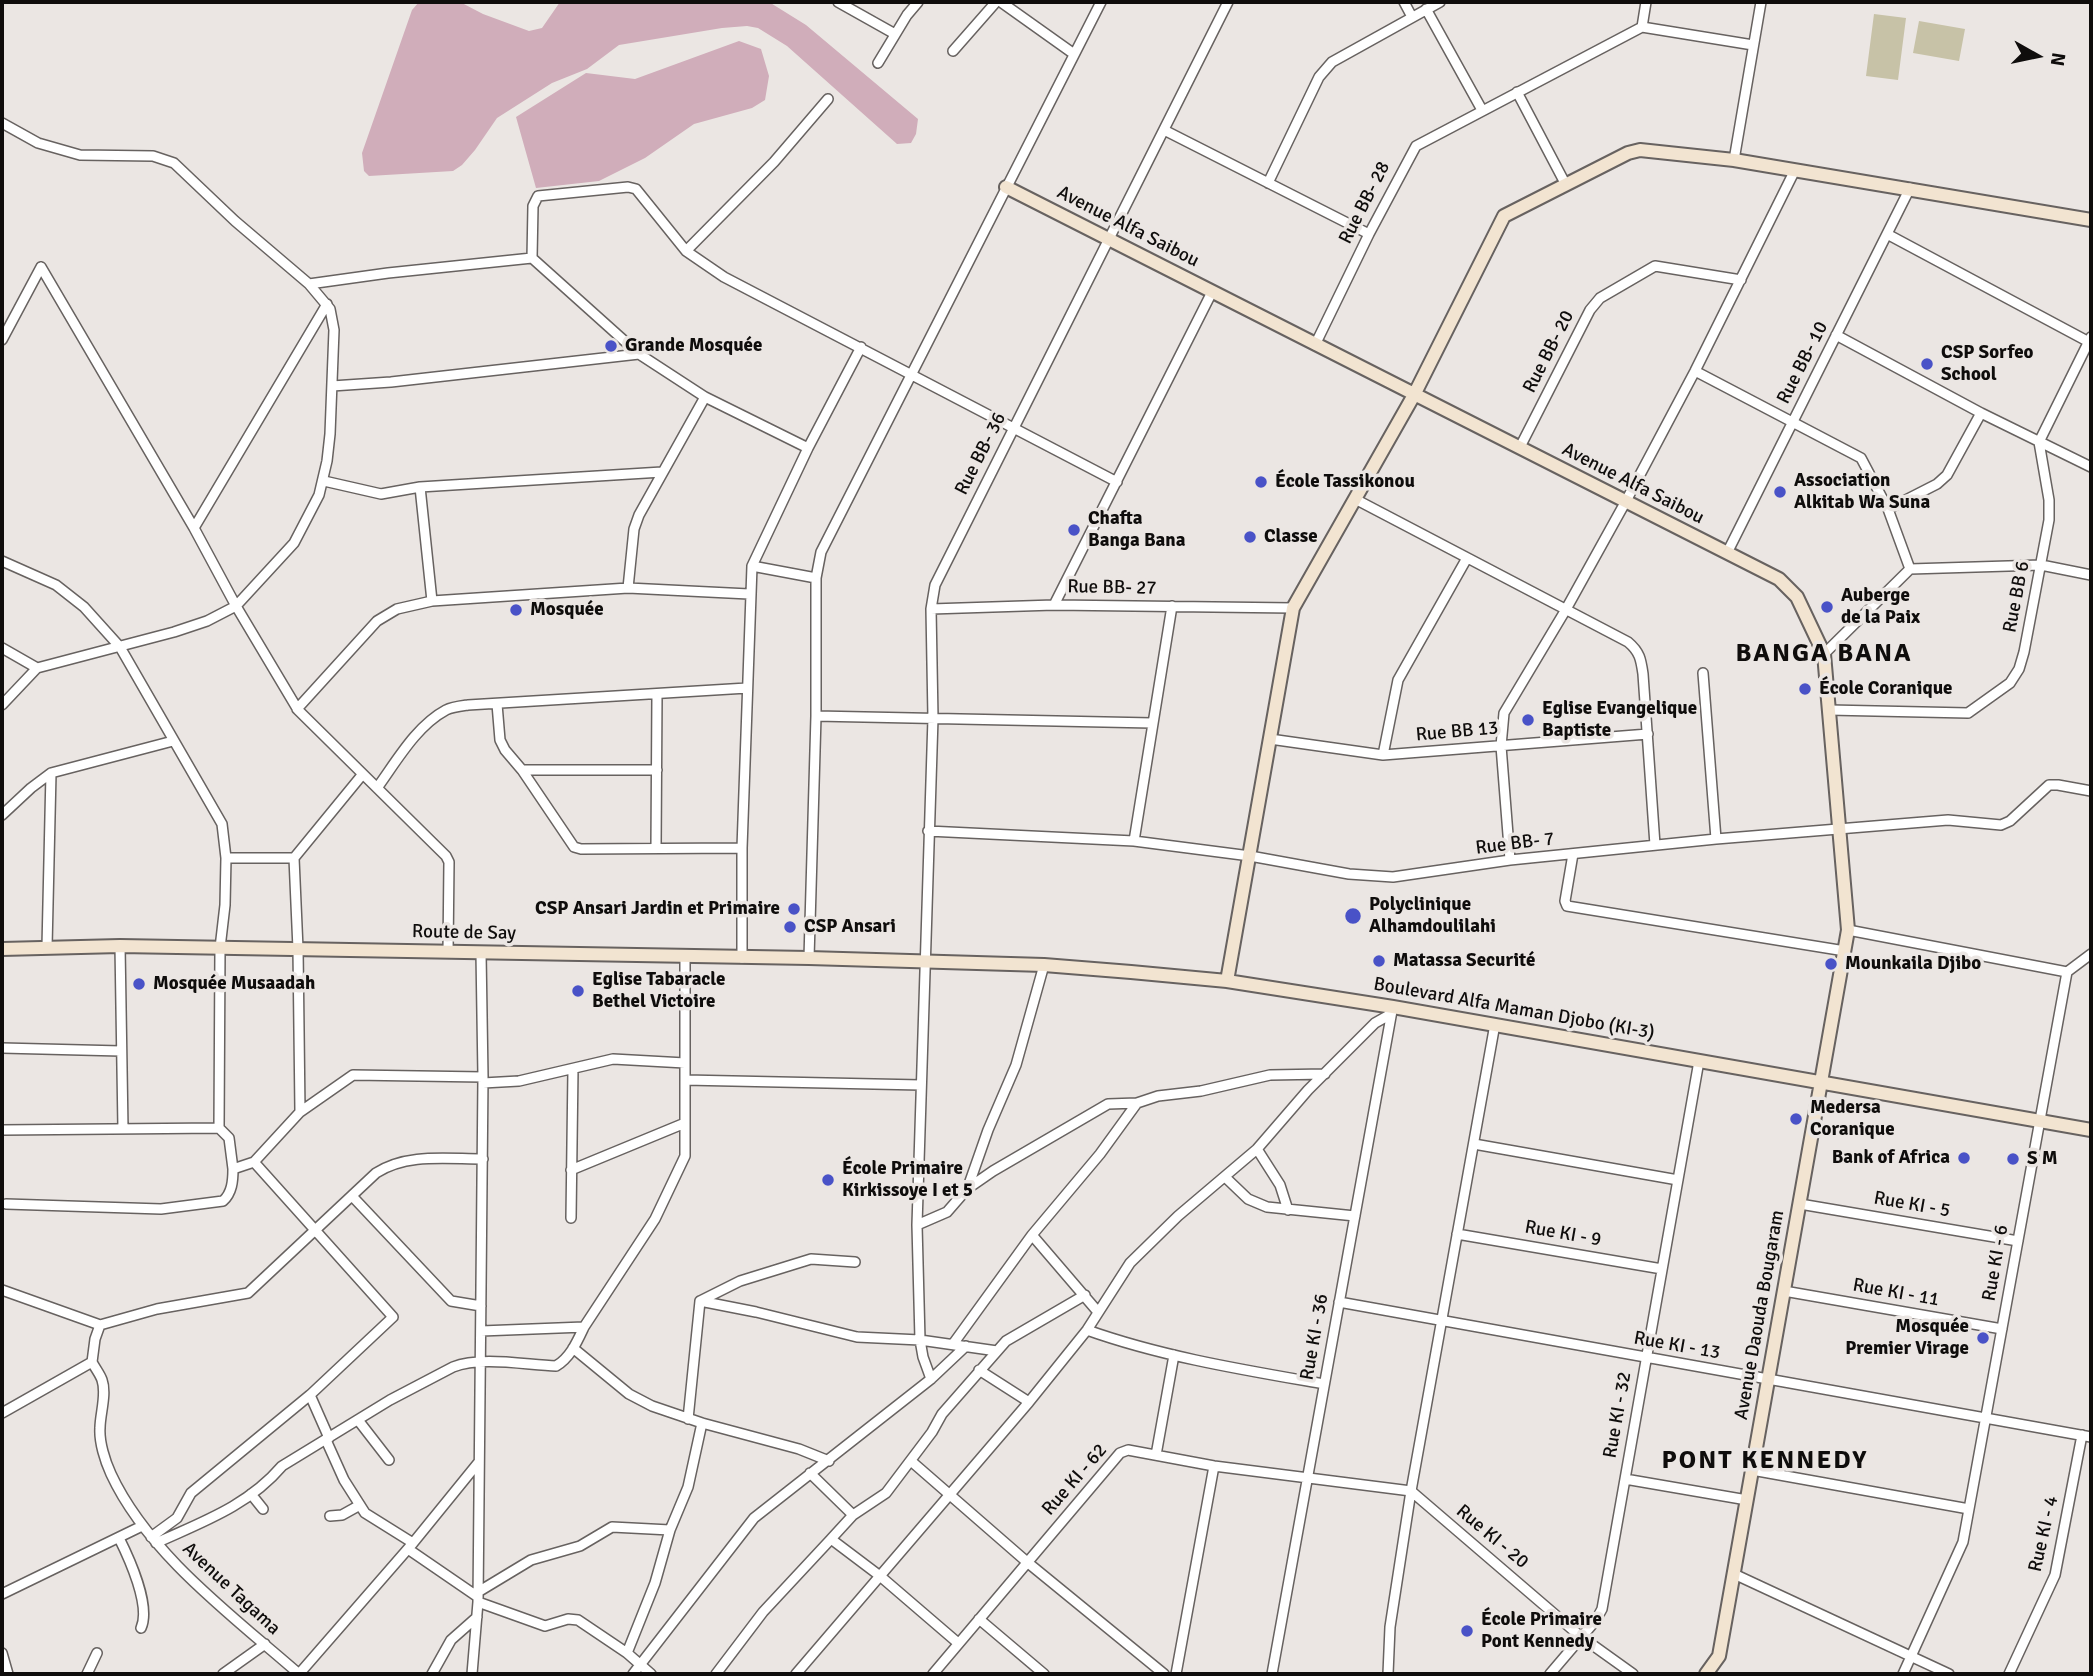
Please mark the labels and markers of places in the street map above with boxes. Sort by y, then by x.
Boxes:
place label: Grande Mosquée [625,335,762,357]
marker: Grande Mosquée [603,338,619,354]
place label: CSP Sorfeo School [1941,342,2034,386]
marker: CSP Sorfeo School [1919,356,1935,372]
place label: Association Alkitab Wa Suna [1794,470,1930,514]
place label: École Tassikonou [1275,471,1415,493]
marker: École Tassikonou [1253,474,1269,490]
marker: Association Alkitab Wa Suna [1772,484,1788,500]
place label: Chafta Banga Bana [1088,508,1185,552]
marker: Chafta Banga Bana [1066,522,1082,538]
place label: Classe [1264,526,1318,548]
marker: Classe [1242,529,1258,545]
place label: Auberge de la Paix [1841,585,1920,629]
place label: Mosquée [530,599,604,621]
marker: Auberge de la Paix [1819,599,1835,615]
marker: Mosquée [508,602,524,618]
place label: École Coranique [1819,678,1952,700]
marker: École Coranique [1797,681,1813,697]
place label: Eglise Evangelique Baptiste [1542,698,1697,742]
marker: Eglise Evangelique Baptiste [1520,712,1536,728]
place label: Polyclinique Alhamdoulilahi [1369,894,1496,938]
place label: CSP Ansari Jardin et Primaire [535,898,780,920]
marker: CSP Ansari Jardin et Primaire [786,901,802,917]
marker: Polyclinique Alhamdoulilahi [1343,906,1363,926]
place label: CSP Ansari [804,916,896,938]
marker: CSP Ansari [782,919,798,935]
place label: Matassa Securité [1393,950,1535,972]
marker: Matassa Securité [1371,953,1387,969]
place label: Mounkaila Djibo [1845,953,1981,975]
marker: Mounkaila Djibo [1823,956,1839,972]
place label: Eglise Tabaracle Bethel Victoire [592,969,726,1013]
place label: Mosquée Musaadah [153,973,315,995]
marker: Mosquée Musaadah [131,976,147,992]
marker: Eglise Tabaracle Bethel Victoire [570,983,586,999]
place label: Medersa Coranique [1810,1097,1895,1141]
marker: Medersa Coranique [1788,1111,1804,1127]
place label: Bank of Africa [1832,1147,1950,1169]
place label: S M [2027,1148,2058,1170]
marker: Bank of Africa [1956,1150,1972,1166]
marker: S M [2005,1151,2021,1167]
place label: École Primaire Kirkissoye I et 5 [842,1158,973,1202]
marker: École Primaire Kirkissoye I et 5 [820,1172,836,1188]
place label: Mosquée Premier Virage [1845,1316,1969,1360]
marker: Mosquée Premier Virage [1975,1330,1991,1346]
place label: École Primaire Pont Kennedy [1481,1609,1602,1653]
marker: École Primaire Pont Kennedy [1459,1623,1475,1639]

